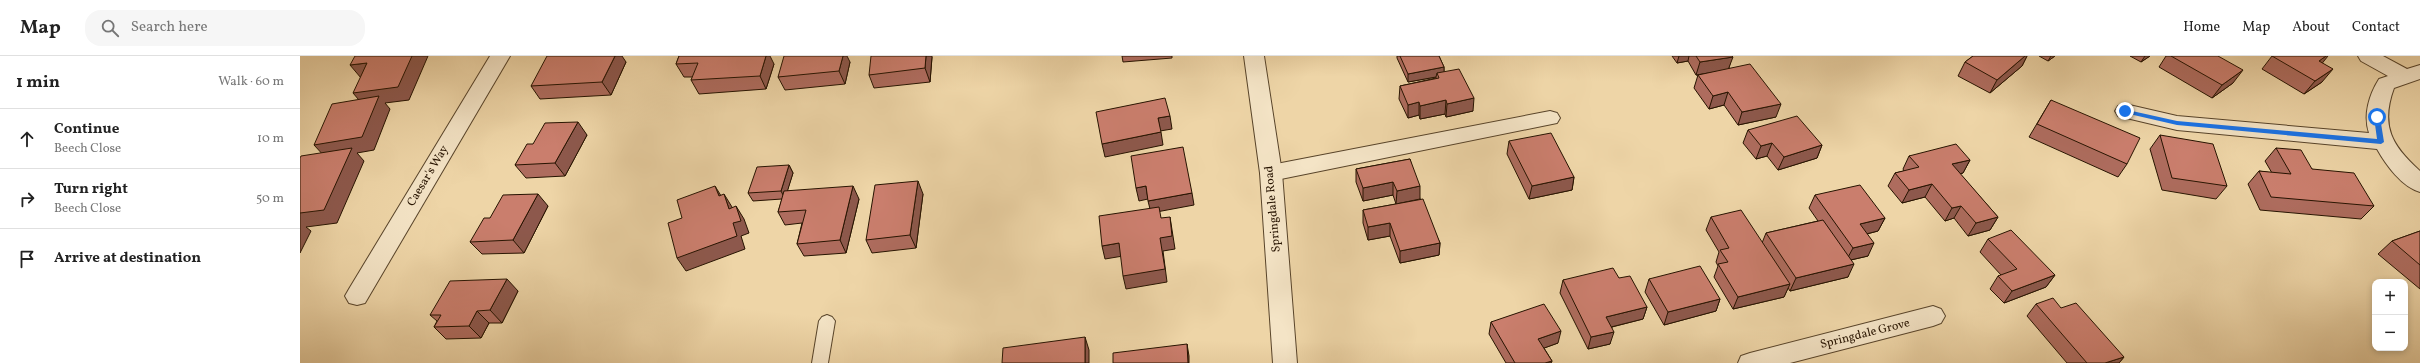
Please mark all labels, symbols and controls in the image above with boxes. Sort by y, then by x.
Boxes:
search box [85,10,365,46]
text: Map [20,15,61,41]
icon: search [99,17,121,39]
text: Search here [131,17,208,38]
text: Home [2183,18,2220,37]
text: Map [2242,18,2270,37]
text: About [2292,18,2330,37]
text: Contact [2352,18,2400,37]
text: 1 min [16,71,60,94]
text: Walk · 60 m [218,73,284,91]
route end [2116,102,2134,120]
route start [2368,108,2386,126]
text: Continue [54,119,119,140]
icon: ahead [16,128,38,150]
text: 10 m [257,130,284,148]
text: Beech Close [54,140,121,158]
street label: Caesar's Way [404,142,453,209]
street label: Springdale Road [1261,165,1285,253]
text: Turn right [54,179,128,200]
icon: right [16,188,38,210]
text: 50 m [256,190,284,208]
text: Beech Close [54,200,121,218]
icon: arrive [16,248,38,270]
text: Arrive at destination [54,248,201,269]
map controls [2372,279,2408,351]
button: + [2372,279,2408,315]
street label: Springdale Grove [1819,315,1912,353]
button: − [2372,315,2408,351]

